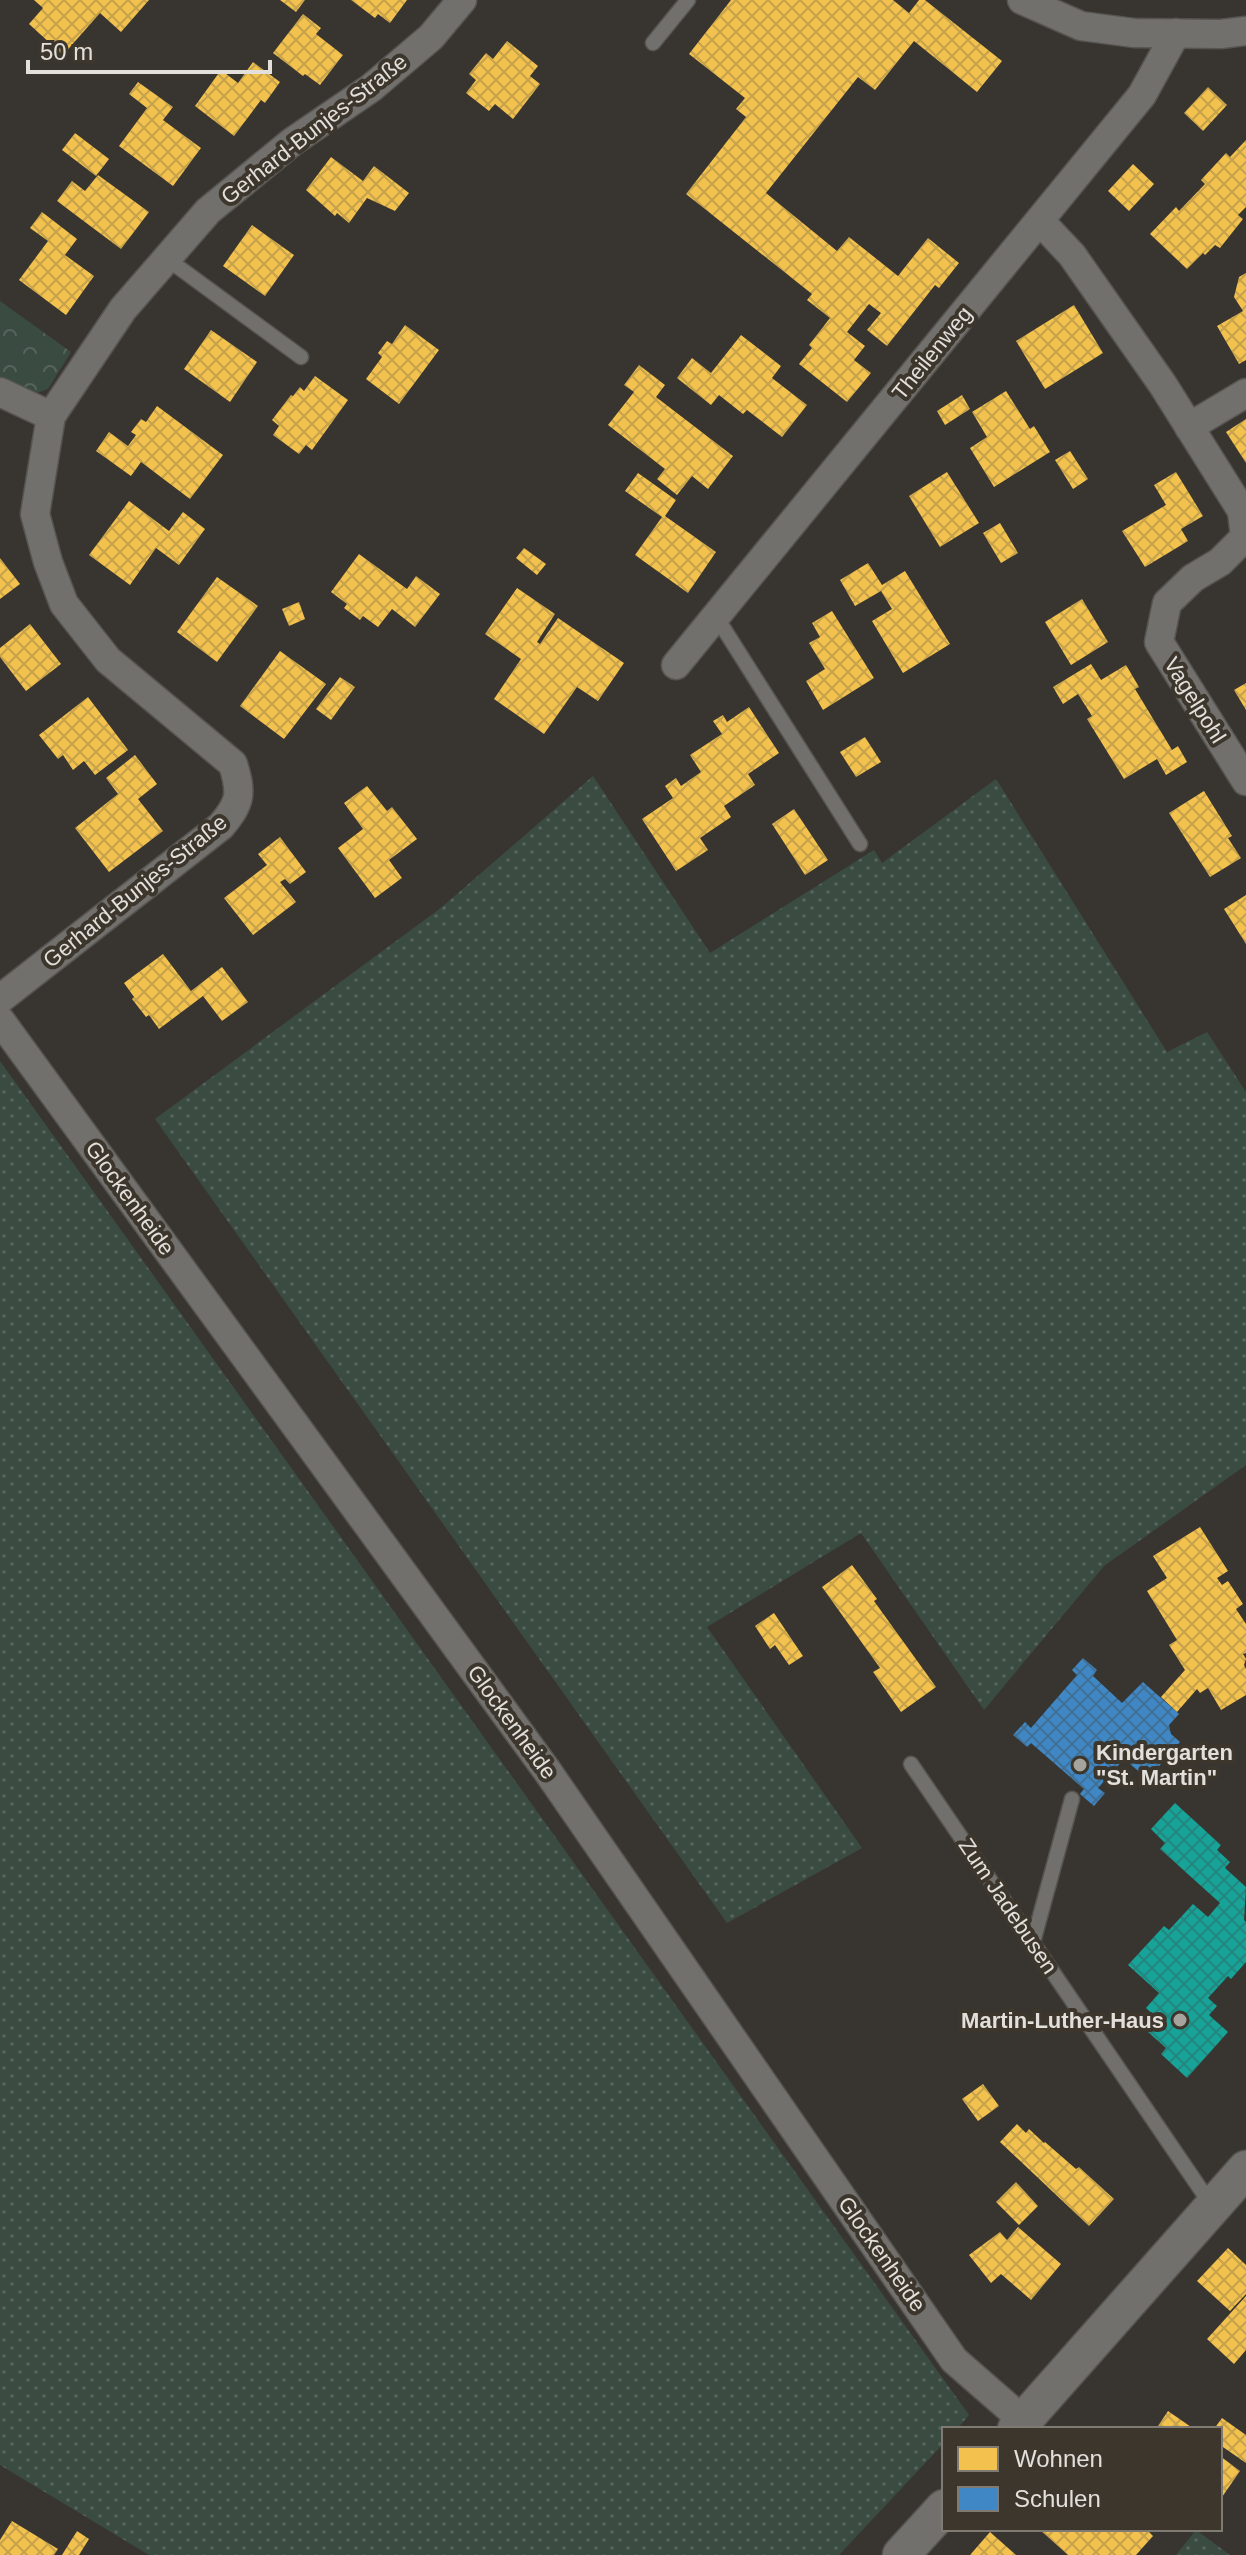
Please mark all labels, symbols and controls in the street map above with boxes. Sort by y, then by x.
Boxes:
scale bar [28,24,270,74]
text: 50 m [40,38,93,65]
street label: Gerhard-Bunjes-Straße [216,49,412,209]
street label: Theilenweg [887,301,977,405]
street label: Vagelpohl [1159,653,1231,747]
street label: Gerhard-Bunjes-Straße [38,809,232,973]
street label: Glockenheide [80,1136,180,1260]
street label: Glockenheide [462,1660,562,1784]
place label: Kindergarten "St. Martin" [1096,1740,1233,1790]
marker: Kindergarten "St. Martin" [1071,1756,1089,1774]
street label: Zum Jadebusen [954,1834,1062,1978]
place label: Martin-Luther-Haus [961,2008,1164,2033]
marker: Martin-Luther-Haus [1171,2011,1189,2029]
street label: Glockenheide [833,2192,931,2316]
legend [942,2427,1222,2531]
text: Wohnen [1014,2445,1103,2472]
text: Schulen [1014,2485,1101,2512]

